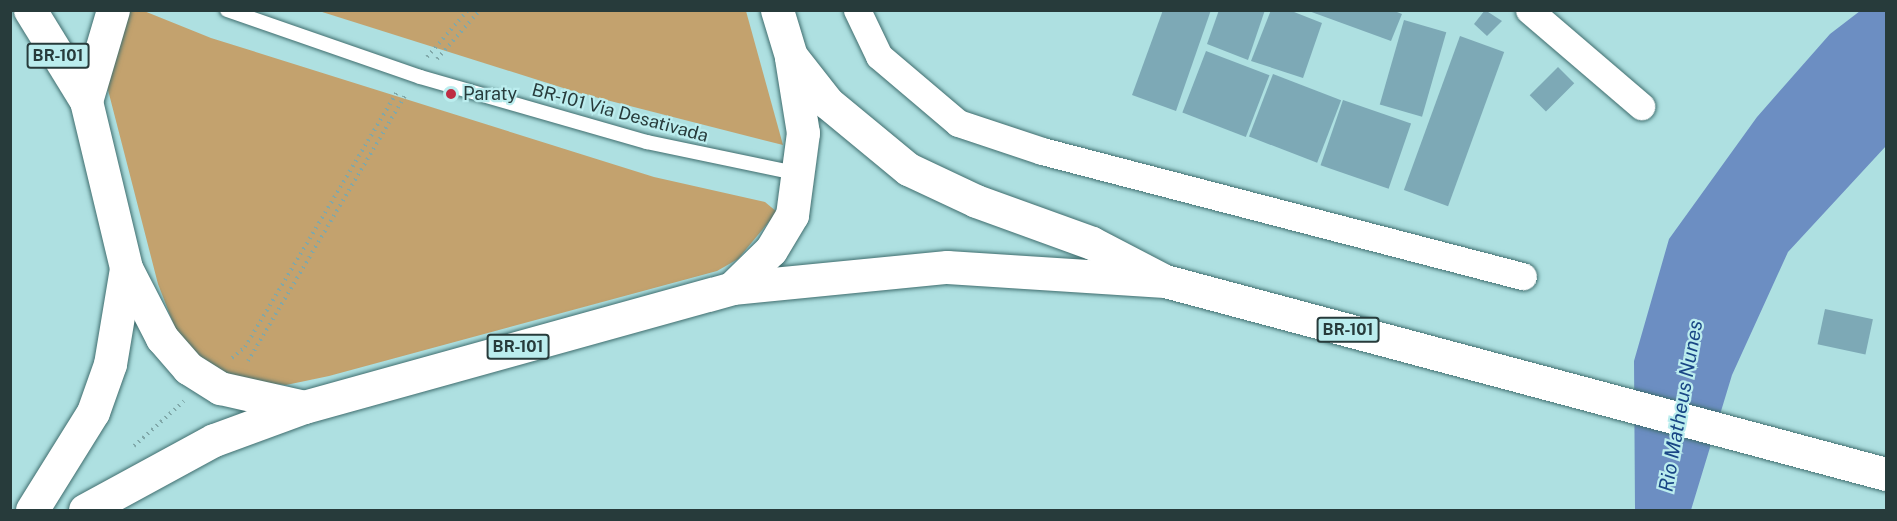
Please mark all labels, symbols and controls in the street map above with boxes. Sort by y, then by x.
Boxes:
road number: BR-101 [26,43,90,69]
street label: BR-101 Via Desativada [529,79,711,147]
place label: Paraty [463,83,517,105]
marker: Paraty [444,87,458,101]
road number: BR-101 [1316,317,1380,343]
water label: Rio Matheus Nunes [1654,318,1708,494]
road number: BR-101 [486,334,550,360]

